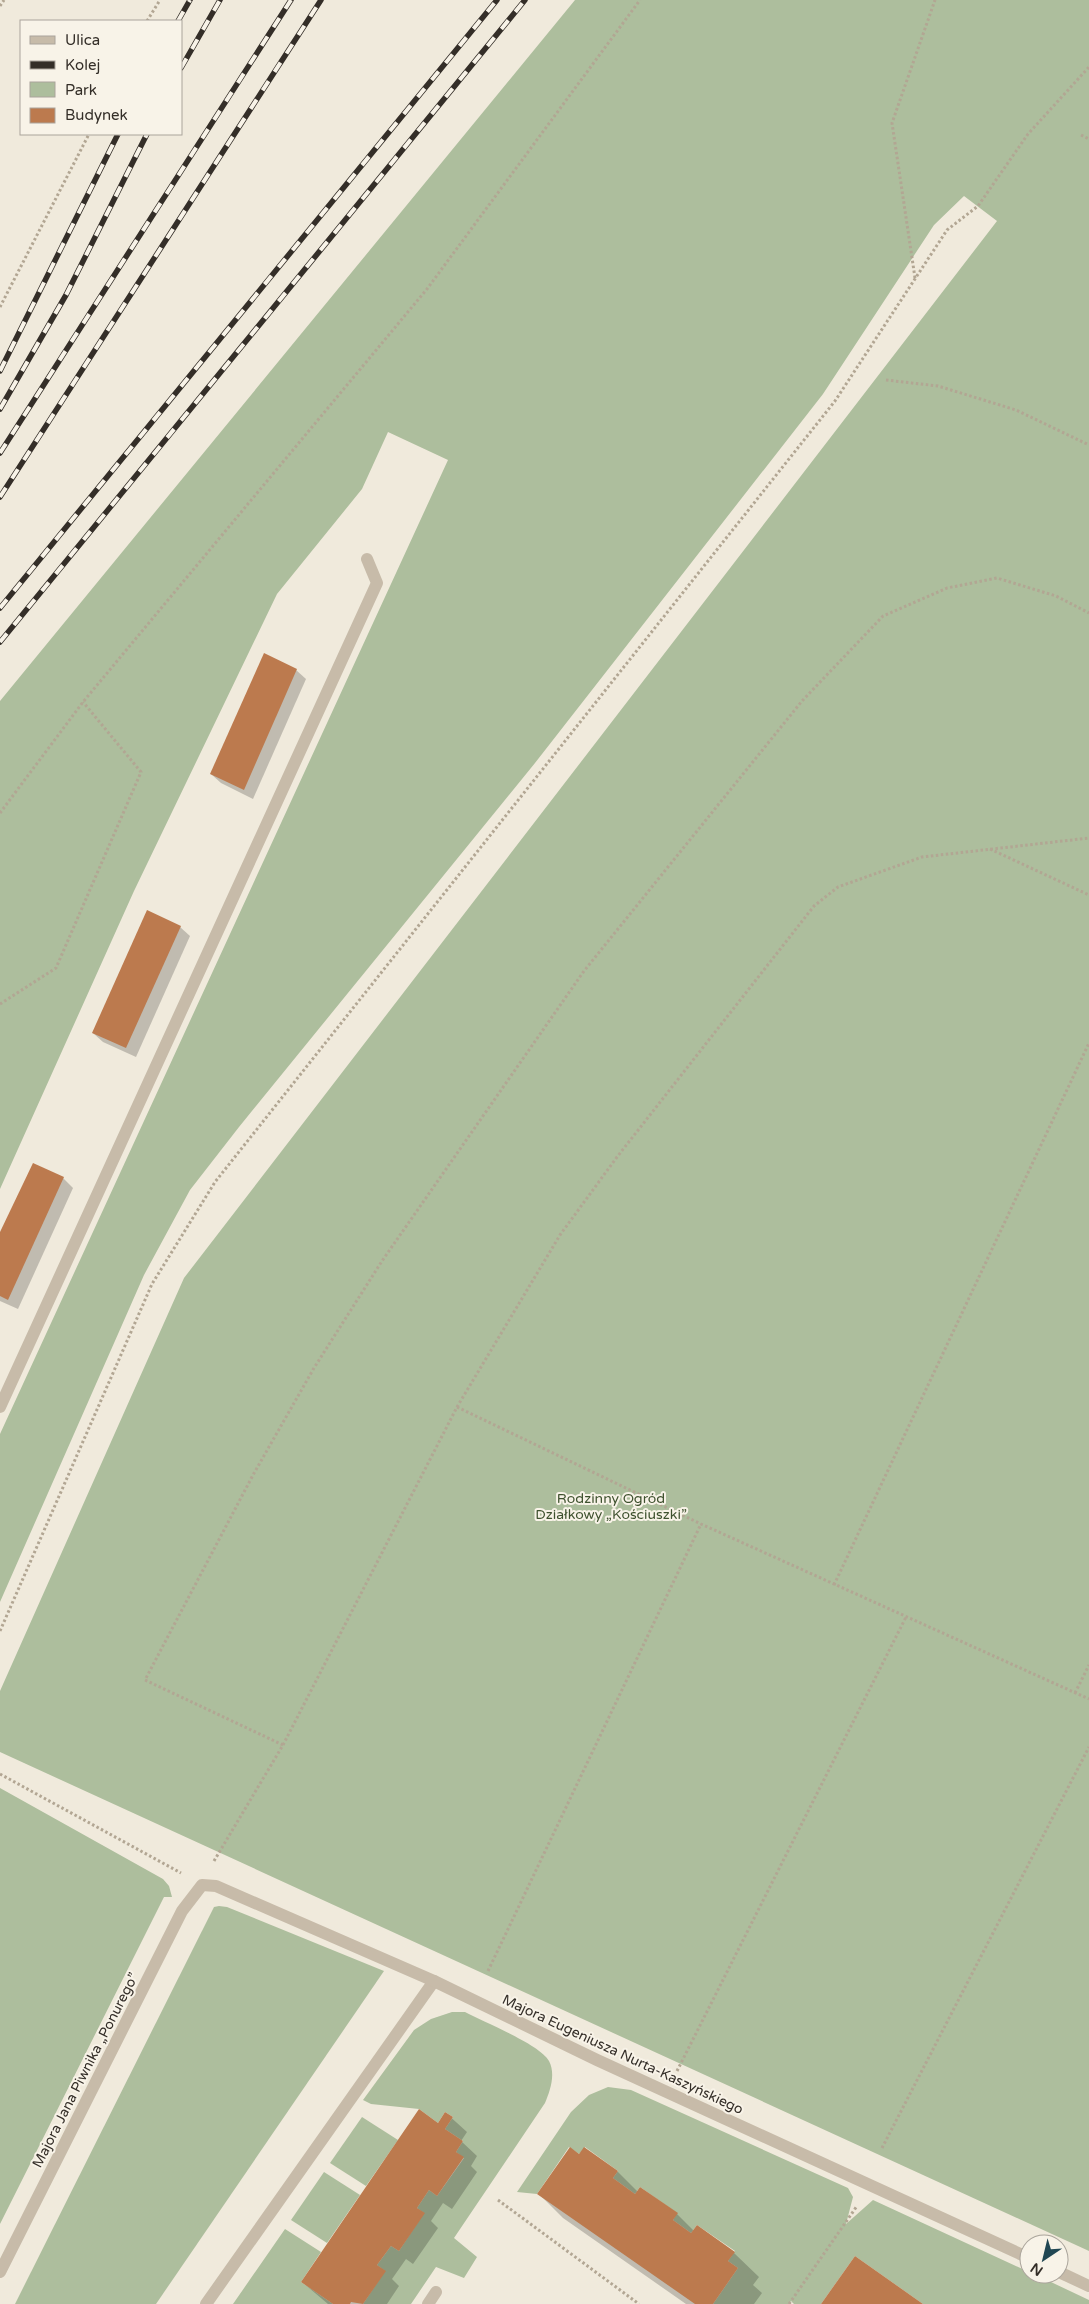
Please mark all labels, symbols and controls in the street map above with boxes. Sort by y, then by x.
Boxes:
legend [20,20,182,135]
text: Ulica [65,31,100,49]
text: Kolej [65,56,100,74]
text: Park [65,81,97,99]
text: Budynek [65,106,128,124]
park label: Rodzinny Ogród Działkowy „Kościuszki” [535,1490,687,1523]
street label: Majora Jana Piwnika „Ponurego” [29,1970,142,2171]
street label: Majora Eugeniusza Nurta-Kaszyńskiego [500,1991,746,2118]
north arrow [1019,2234,1069,2284]
text: N [1027,2259,1046,2279]

